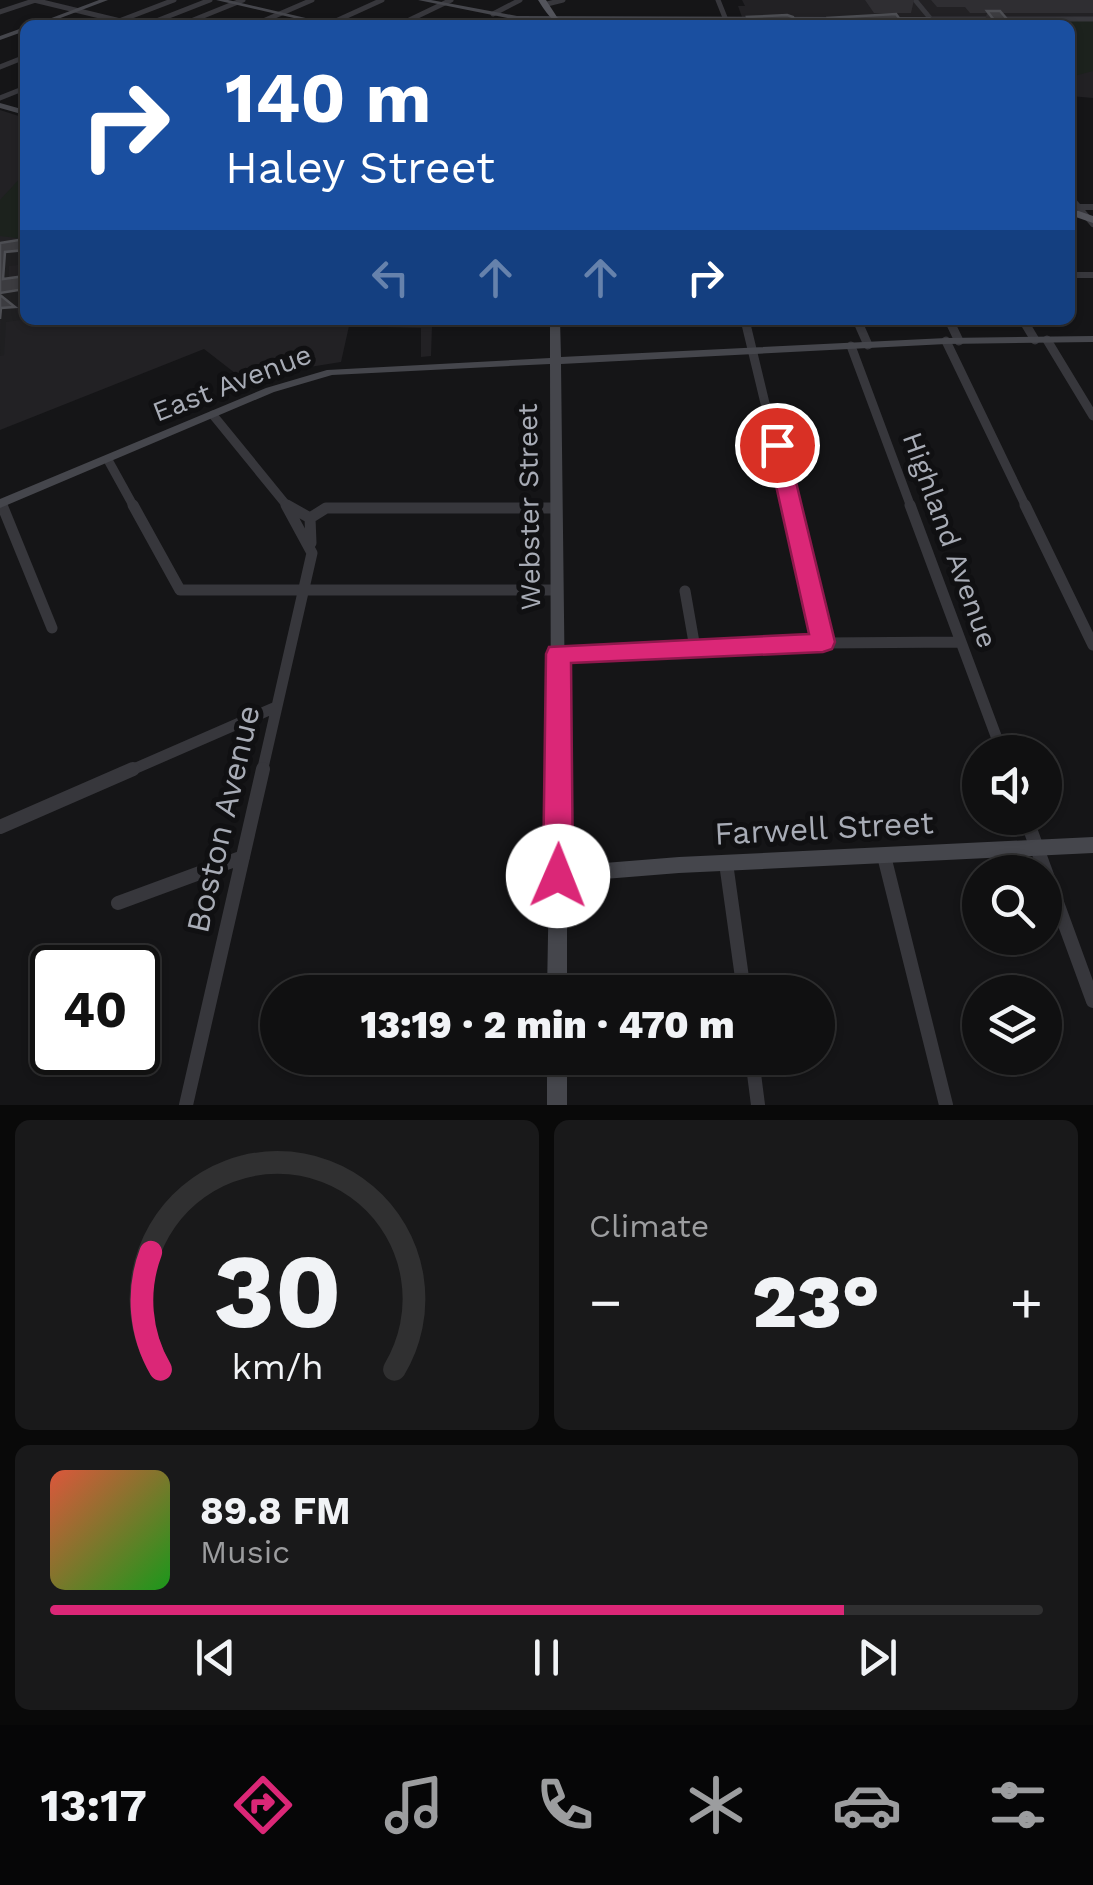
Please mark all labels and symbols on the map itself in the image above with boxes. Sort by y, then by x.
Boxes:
street label: East Avenue [148,338,316,428]
street label: Webster Street [511,403,547,611]
pin [735,403,820,488]
street label: Highland Avenue [896,428,1004,652]
street label: Boston Avenue [178,702,268,936]
street label: Farwell Street [713,803,935,853]
position arrow [506,824,610,928]
speed limit sign: 40 [30,945,160,1075]

